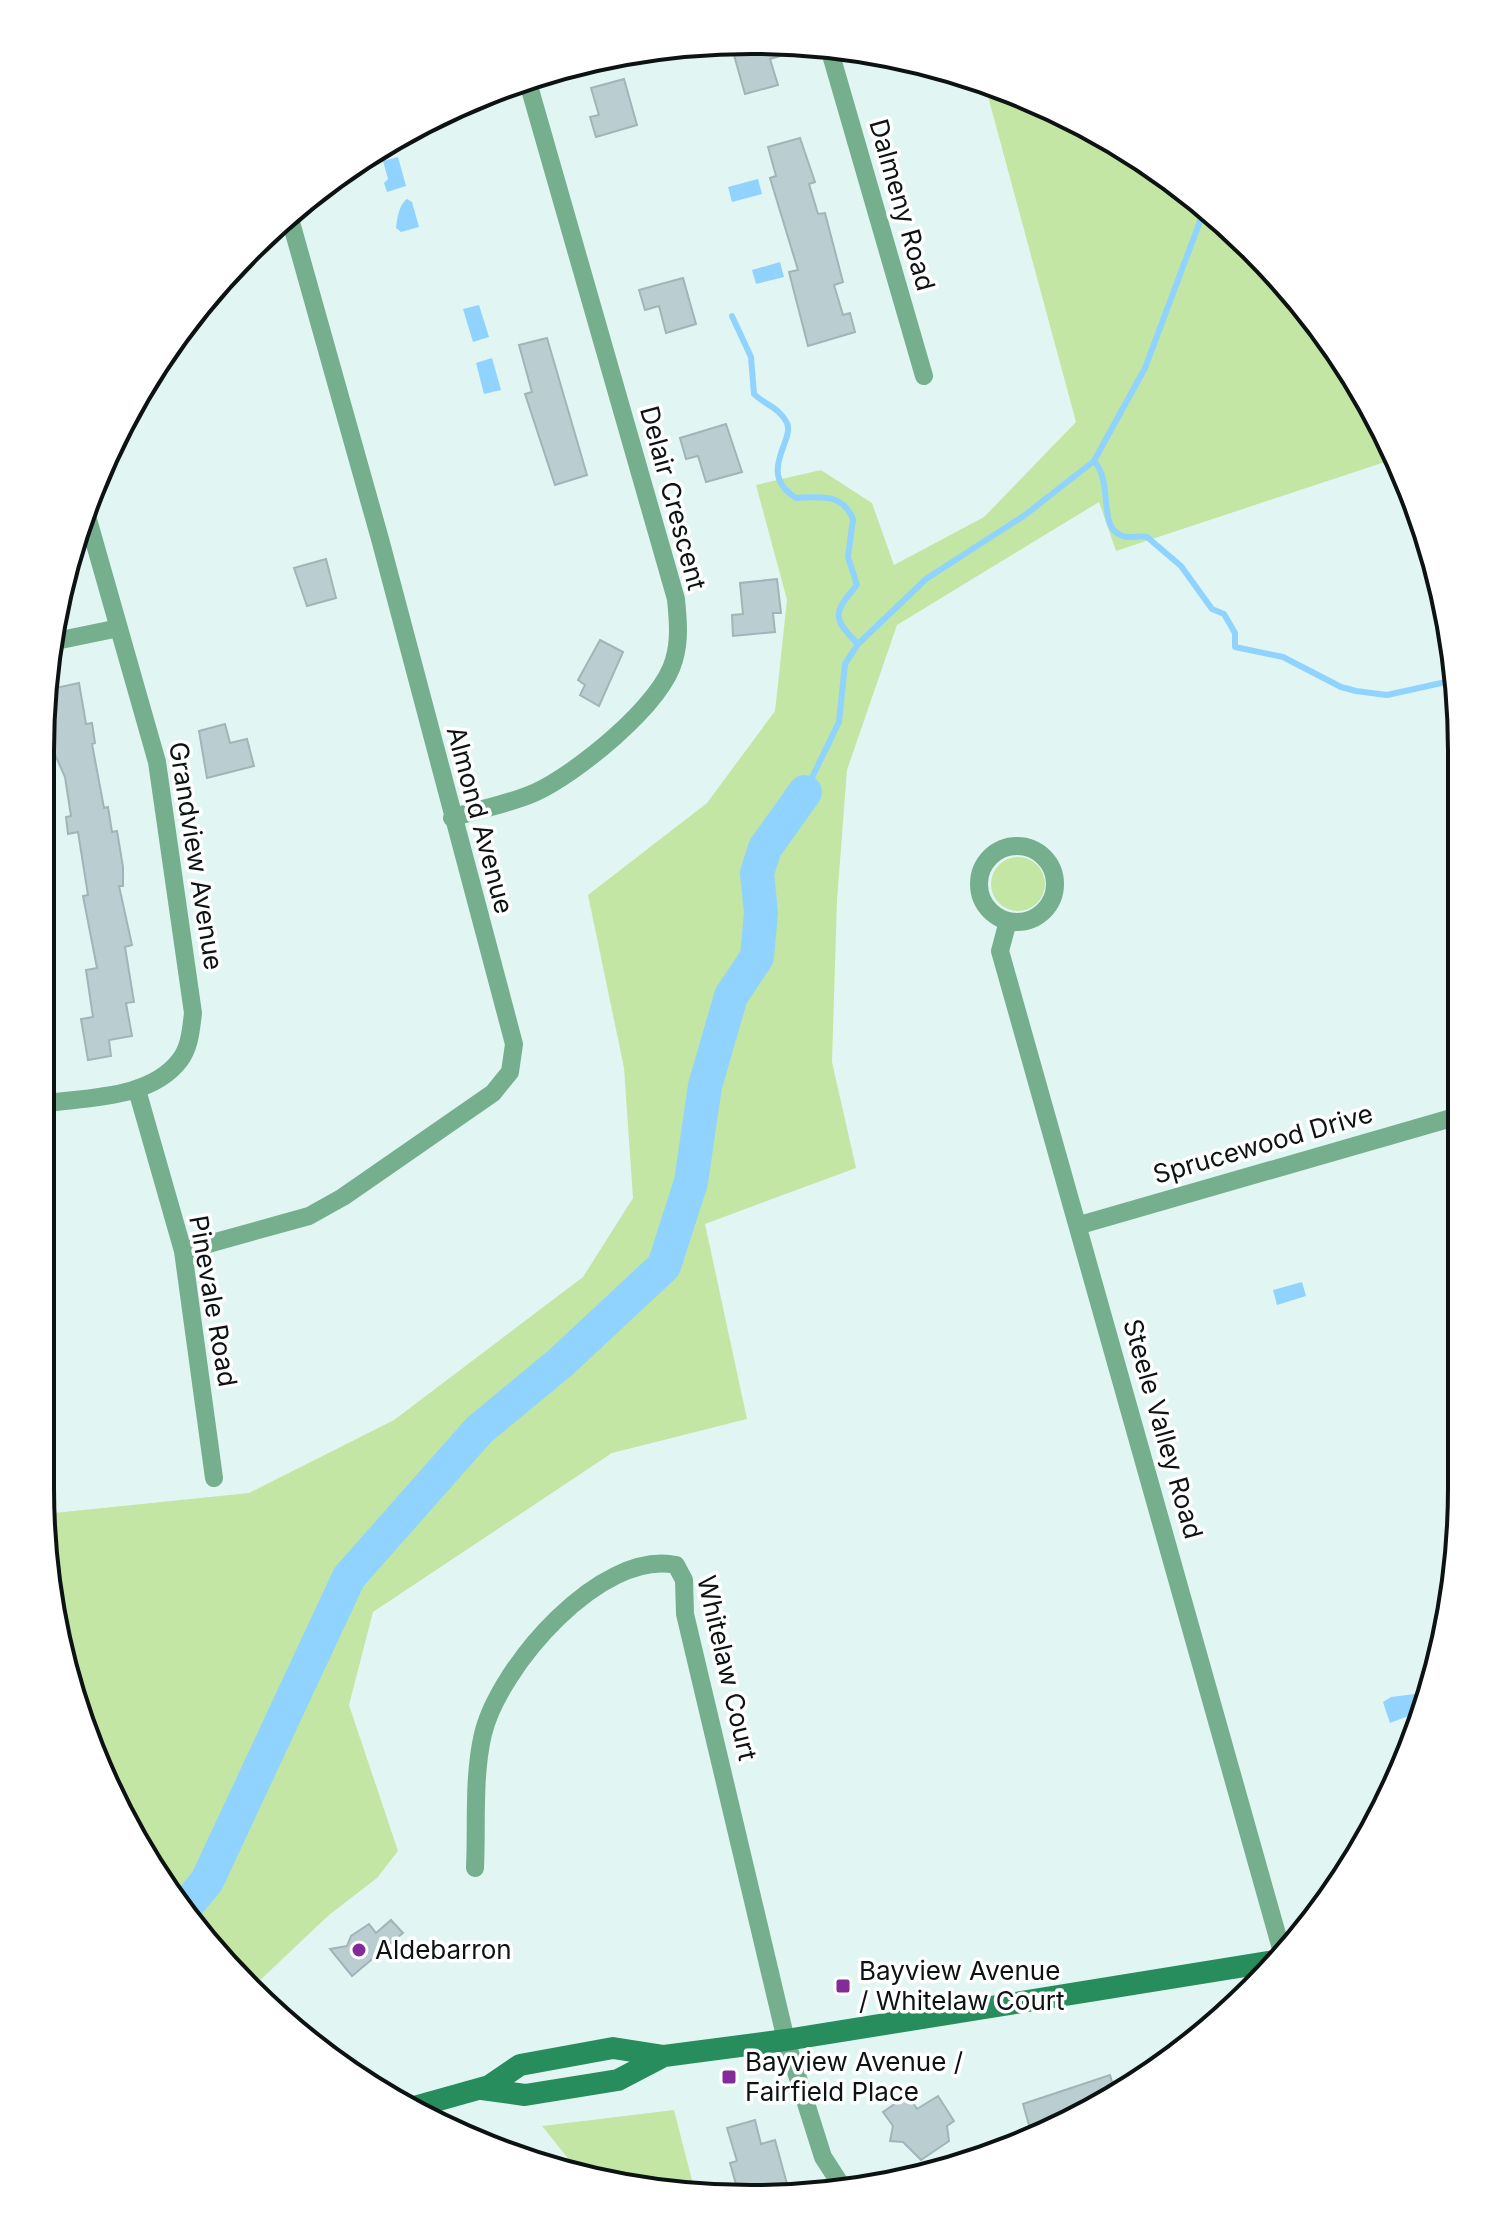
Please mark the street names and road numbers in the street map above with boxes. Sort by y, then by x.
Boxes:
street label: Dalmeny Road [863,115,942,294]
street label: Delair Crescent [634,402,713,593]
street label: Almond Avenue [441,723,520,917]
street label: Grandview Avenue [163,740,230,972]
street label: Sprucewood Drive [1149,1097,1376,1190]
street label: Pinevale Road [183,1213,244,1389]
street label: Steele Valley Road [1117,1315,1210,1542]
street label: Whitelaw Court [691,1572,764,1763]

